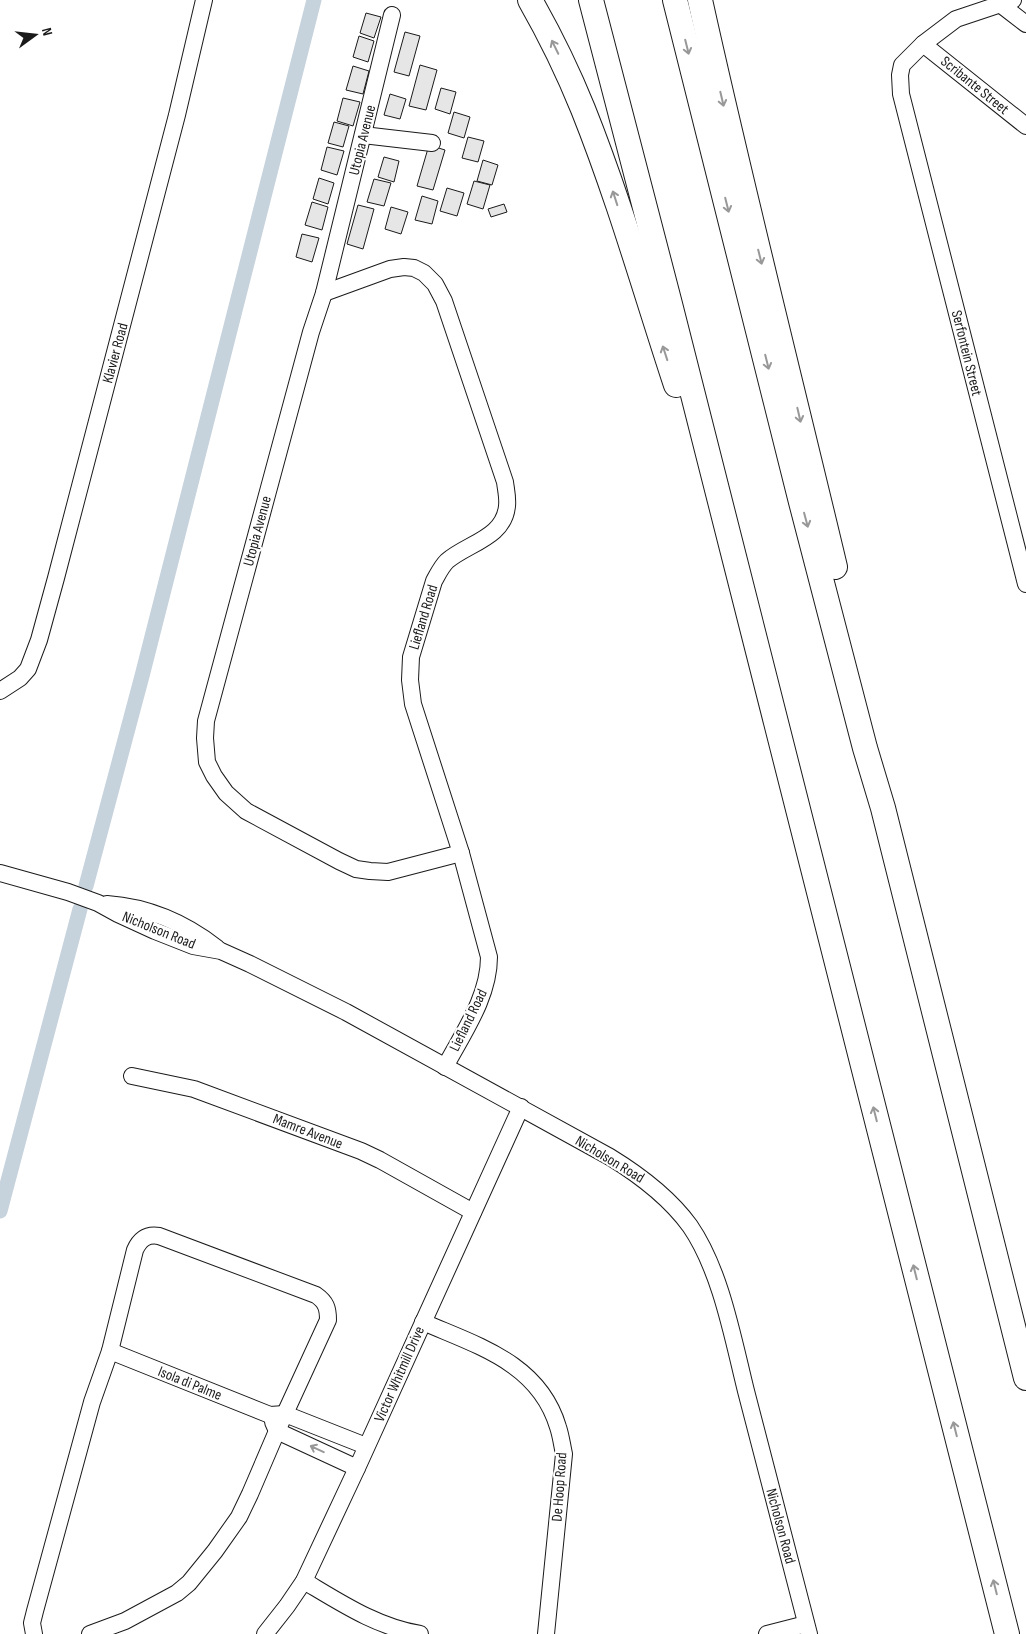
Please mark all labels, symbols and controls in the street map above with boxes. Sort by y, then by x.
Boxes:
north arrow [10,10,60,60]
text: N [38,26,56,38]
one-way arrow [683,39,692,55]
one-way arrow [550,40,559,55]
street label: Scribante Street [937,52,1013,119]
one-way arrow [718,90,727,106]
street label: Utopia Avenue [345,103,380,177]
one-way arrow [609,191,619,207]
one-way arrow [723,196,732,212]
one-way arrow [756,248,765,264]
street label: Serfontein Street [947,308,986,398]
street label: Klavier Road [98,321,133,385]
one-way arrow [660,345,670,361]
one-way arrow [763,354,772,370]
one-way arrow [795,406,804,422]
street label: Utopia Avenue [239,494,276,568]
one-way arrow [802,512,811,528]
street label: Liefland Road [405,582,442,652]
street label: Nicholson Road [119,907,198,954]
street label: Liefland Road [445,986,492,1054]
one-way arrow [870,1107,880,1123]
street label: Mamre Avenue [270,1109,346,1154]
street label: Nicholson Road [572,1131,648,1187]
one-way arrow [910,1264,919,1280]
street label: Victor Whitmill Drive [370,1323,429,1425]
street label: Isola di Palme [155,1362,225,1405]
one-way arrow [950,1422,959,1438]
one-way arrow [310,1444,325,1454]
street label: De Hoop Road [548,1452,571,1522]
street label: Nicholson Road [761,1486,800,1566]
one-way arrow [990,1579,999,1595]

